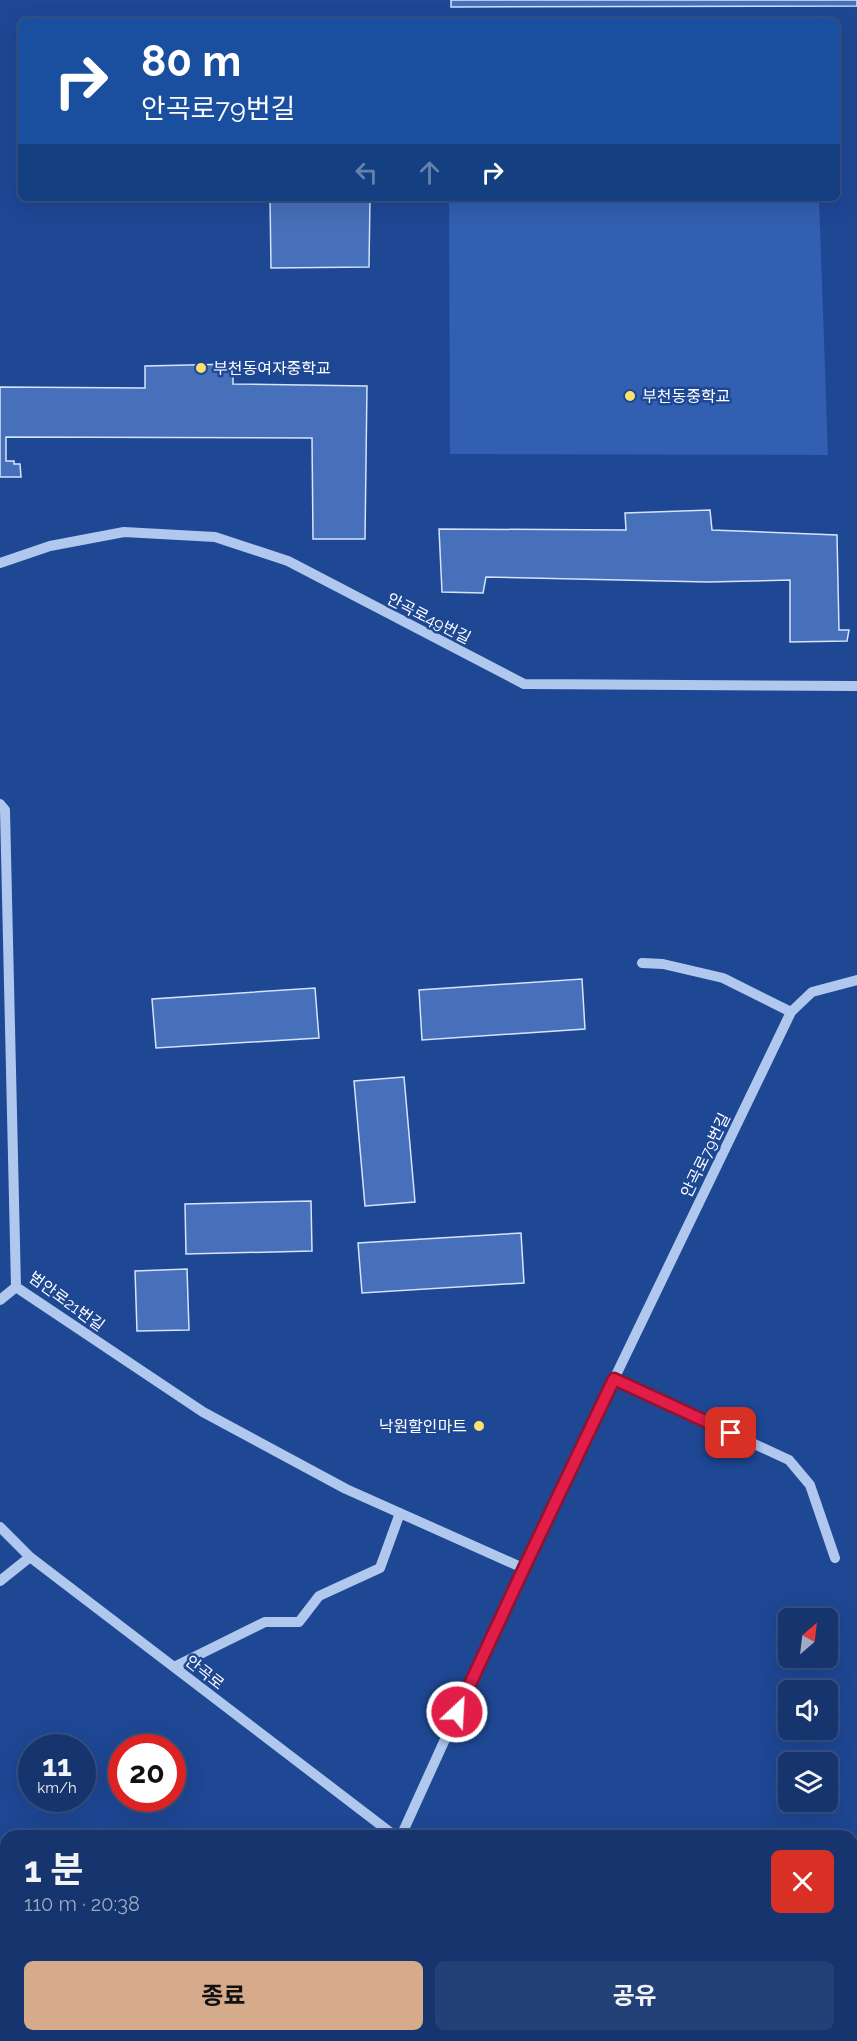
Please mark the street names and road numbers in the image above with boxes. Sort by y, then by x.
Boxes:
street label: 안곡로49번길 [384,589,474,648]
street label: 안곡로79번길 [677,1110,734,1201]
street label: 범안로21번길 [25,1268,108,1335]
street label: 안곡로 [181,1651,228,1694]

